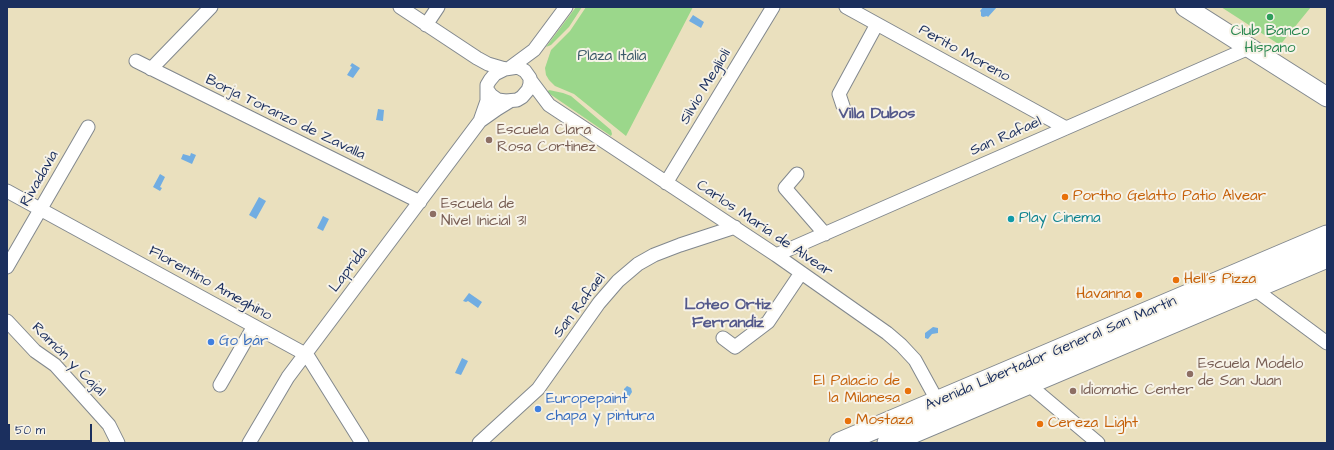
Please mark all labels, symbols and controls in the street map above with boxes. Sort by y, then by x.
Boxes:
marker: Club Banco Hispano [1265,12,1275,22]
street label: Perito Moreno [915,21,1013,87]
place label: Club Banco Hispano [1231,23,1309,58]
street label: Silvio Meglioli [676,46,736,128]
park label: Plaza Italia [578,48,646,66]
street label: Borja Toranzo de Zavalla [202,71,368,165]
district label: Villa Dubos [839,105,915,125]
street label: San Rafael [968,113,1044,161]
place label: Escuela Clara Rosa Cortinez [497,122,596,157]
marker: Escuela Clara Rosa Cortinez [484,135,494,145]
street label: Rivadavia [17,148,63,210]
street label: Carlos María de Alvear [692,177,836,281]
place label: Portho Gelatto Patio Alvear [1073,188,1266,206]
marker: Portho Gelatto Patio Alvear [1060,192,1070,202]
place label: Escuela de Nivel Inicial 31 [441,196,526,231]
marker: Escuela de Nivel Inicial 31 [428,209,438,219]
place label: Play Cinema [1019,210,1101,228]
marker: Play Cinema [1006,214,1016,224]
street label: Florentino Ameghino [145,243,275,325]
street label: Laprida [326,244,372,296]
street label: San Rafael [550,270,610,342]
place label: Hell's Pizza [1184,271,1256,289]
marker: Hell's Pizza [1171,275,1181,285]
place label: Havanna [1076,286,1131,304]
marker: Havanna [1134,290,1144,300]
street label: Avenida Libertador General San Martín [923,293,1179,415]
district label: Loteo Ortiz Ferrandiz [685,296,771,334]
street label: Ramón y Cajal [27,319,109,401]
place label: Go bar [219,333,268,351]
marker: Go bar [206,337,216,347]
place label: Escuela Modelo de San Juan [1198,356,1303,391]
marker: Escuela Modelo de San Juan [1185,369,1195,379]
place label: El Palacio de la Milanesa [814,373,900,408]
place label: Idiomatic Center [1081,382,1194,400]
marker: El Palacio de la Milanesa [903,386,913,396]
marker: Idiomatic Center [1068,386,1078,396]
place label: Europepaint chapa y pintura [546,391,654,426]
marker: Europepaint chapa y pintura [533,404,543,414]
place label: Mostaza [856,412,913,430]
place label: Cereza Light [1048,415,1138,433]
scale bar [10,416,94,442]
marker: Mostaza [843,416,853,426]
marker: Cereza Light [1035,419,1045,429]
text: 50 m [15,422,45,439]

